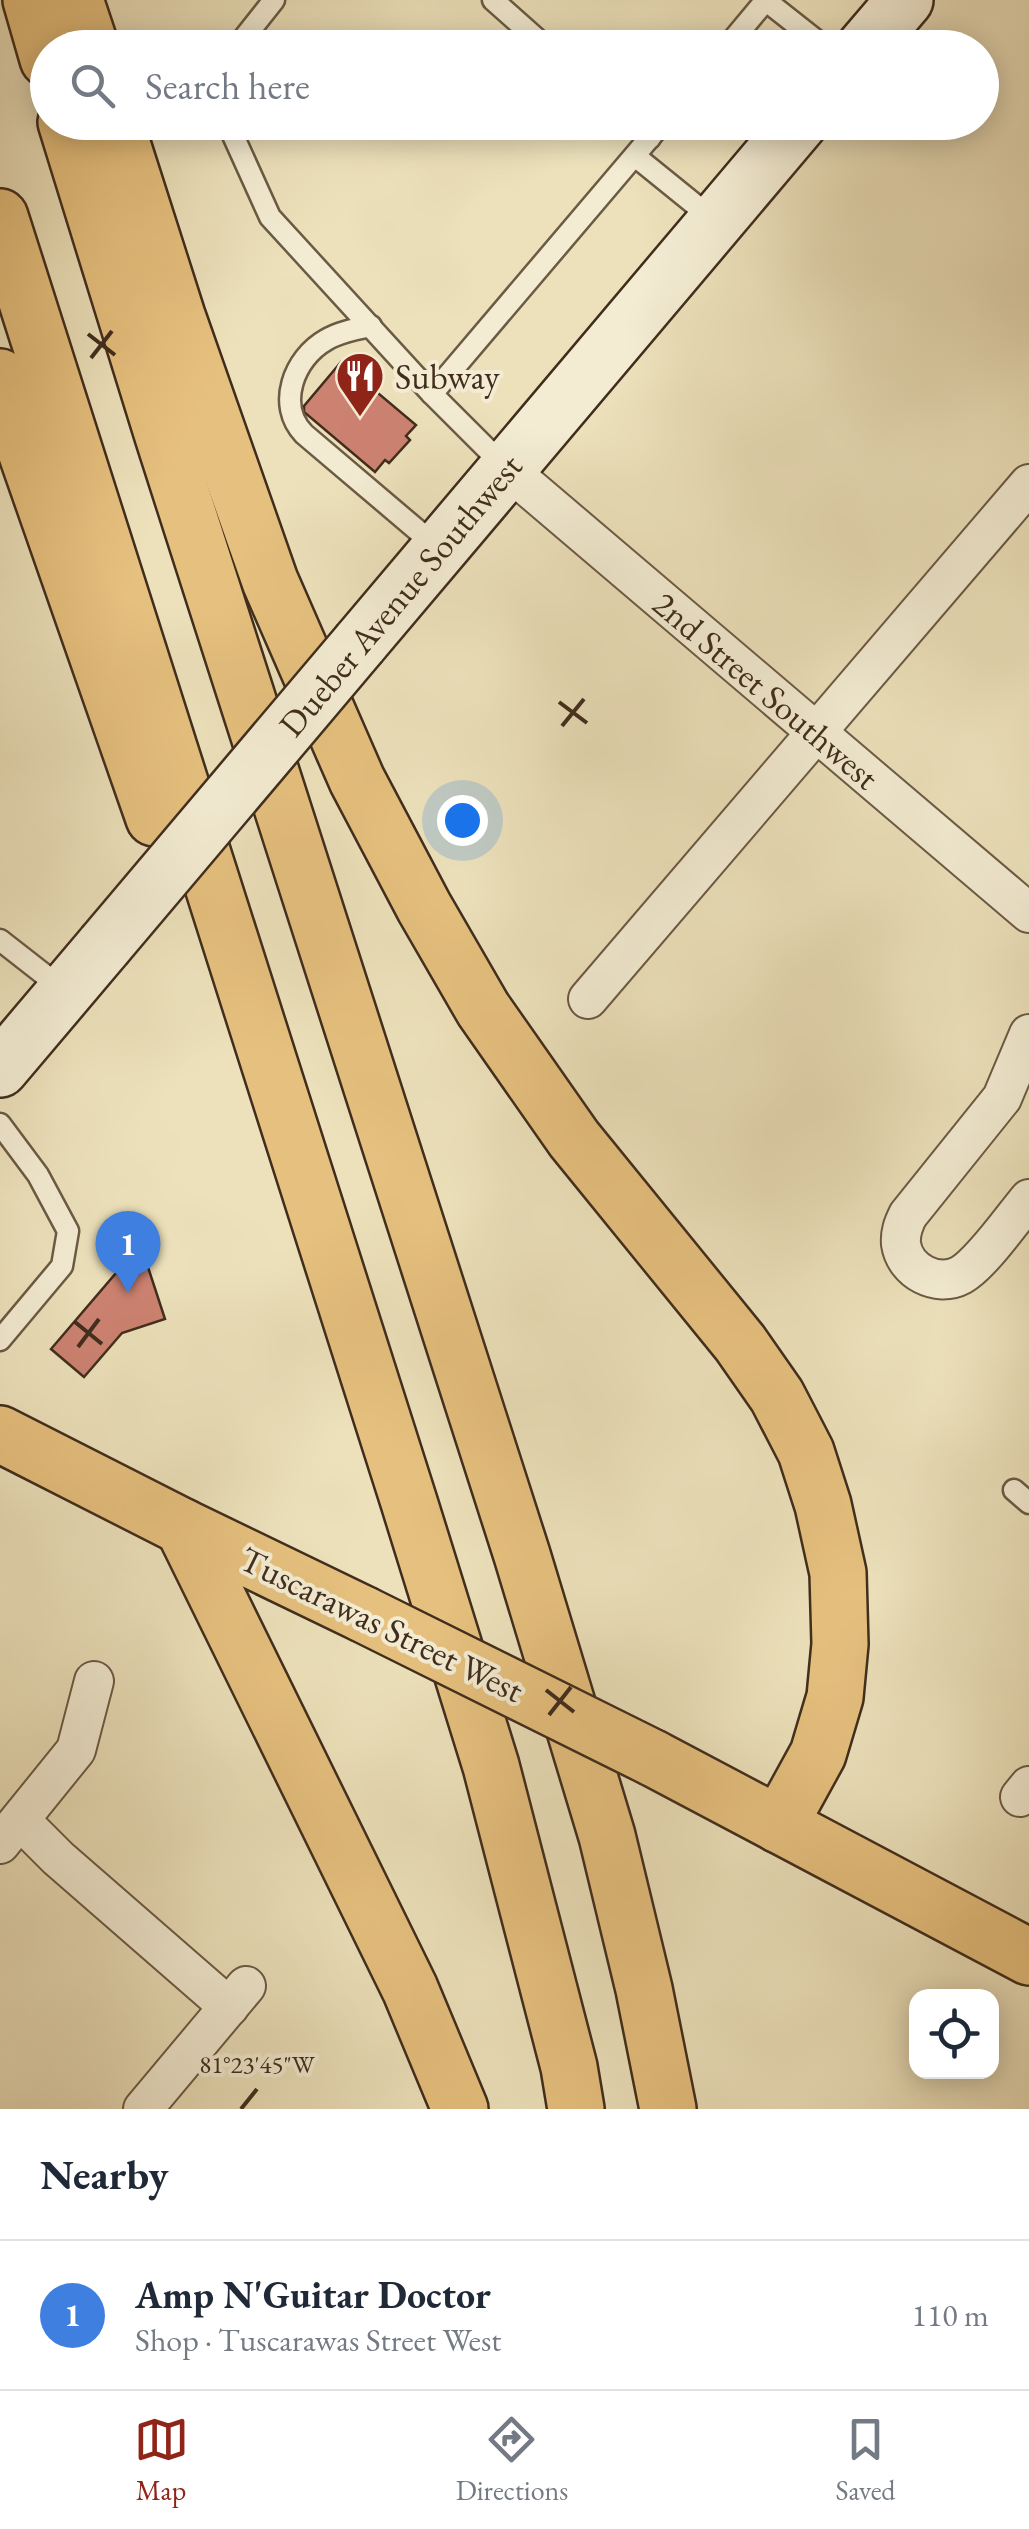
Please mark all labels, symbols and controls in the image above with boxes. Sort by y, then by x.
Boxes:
search box [30,30,999,140]
icon: search [65,58,120,113]
text: Search here [145,61,310,110]
restaurant icon: Subway [334,350,386,418]
place label: Subway [395,354,500,399]
street label: Dueber Avenue Southwest [268,444,532,746]
street label: 2nd Street Southwest [644,581,889,799]
your location [437,795,488,846]
pin: 1 [96,1210,160,1293]
street label: Tuscarawas Street West [233,1536,531,1712]
map controls [909,1989,999,2079]
button: locate [909,1989,999,2079]
text: 81°23'45"W [199,2048,316,2080]
text: Nearby [40,2147,169,2202]
text: Amp N'Guitar Doctor [135,2270,491,2319]
text: 1 [64,2294,81,2336]
text: 110 m [912,2294,989,2336]
text: Shop · Tuscarawas Street West [135,2319,501,2361]
tab: Map [134,2412,189,2508]
tab: Directions [456,2412,568,2508]
tab: Saved [835,2412,895,2508]

